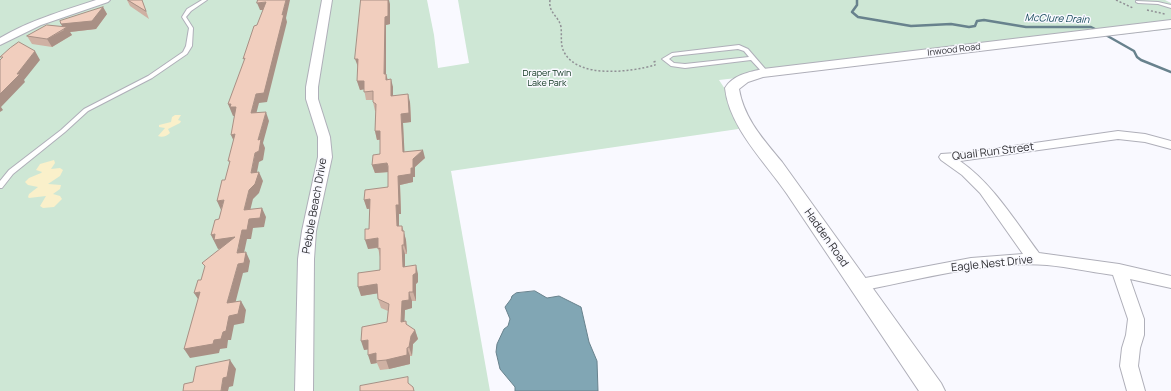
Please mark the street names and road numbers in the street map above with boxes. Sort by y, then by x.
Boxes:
street label: Inwood Road [927,41,981,59]
street label: Quail Run Street [951,140,1035,164]
street label: Pebble Beach Drive [300,157,330,255]
street label: Hadden Road [801,206,851,270]
street label: Eagle Nest Drive [950,253,1034,275]

